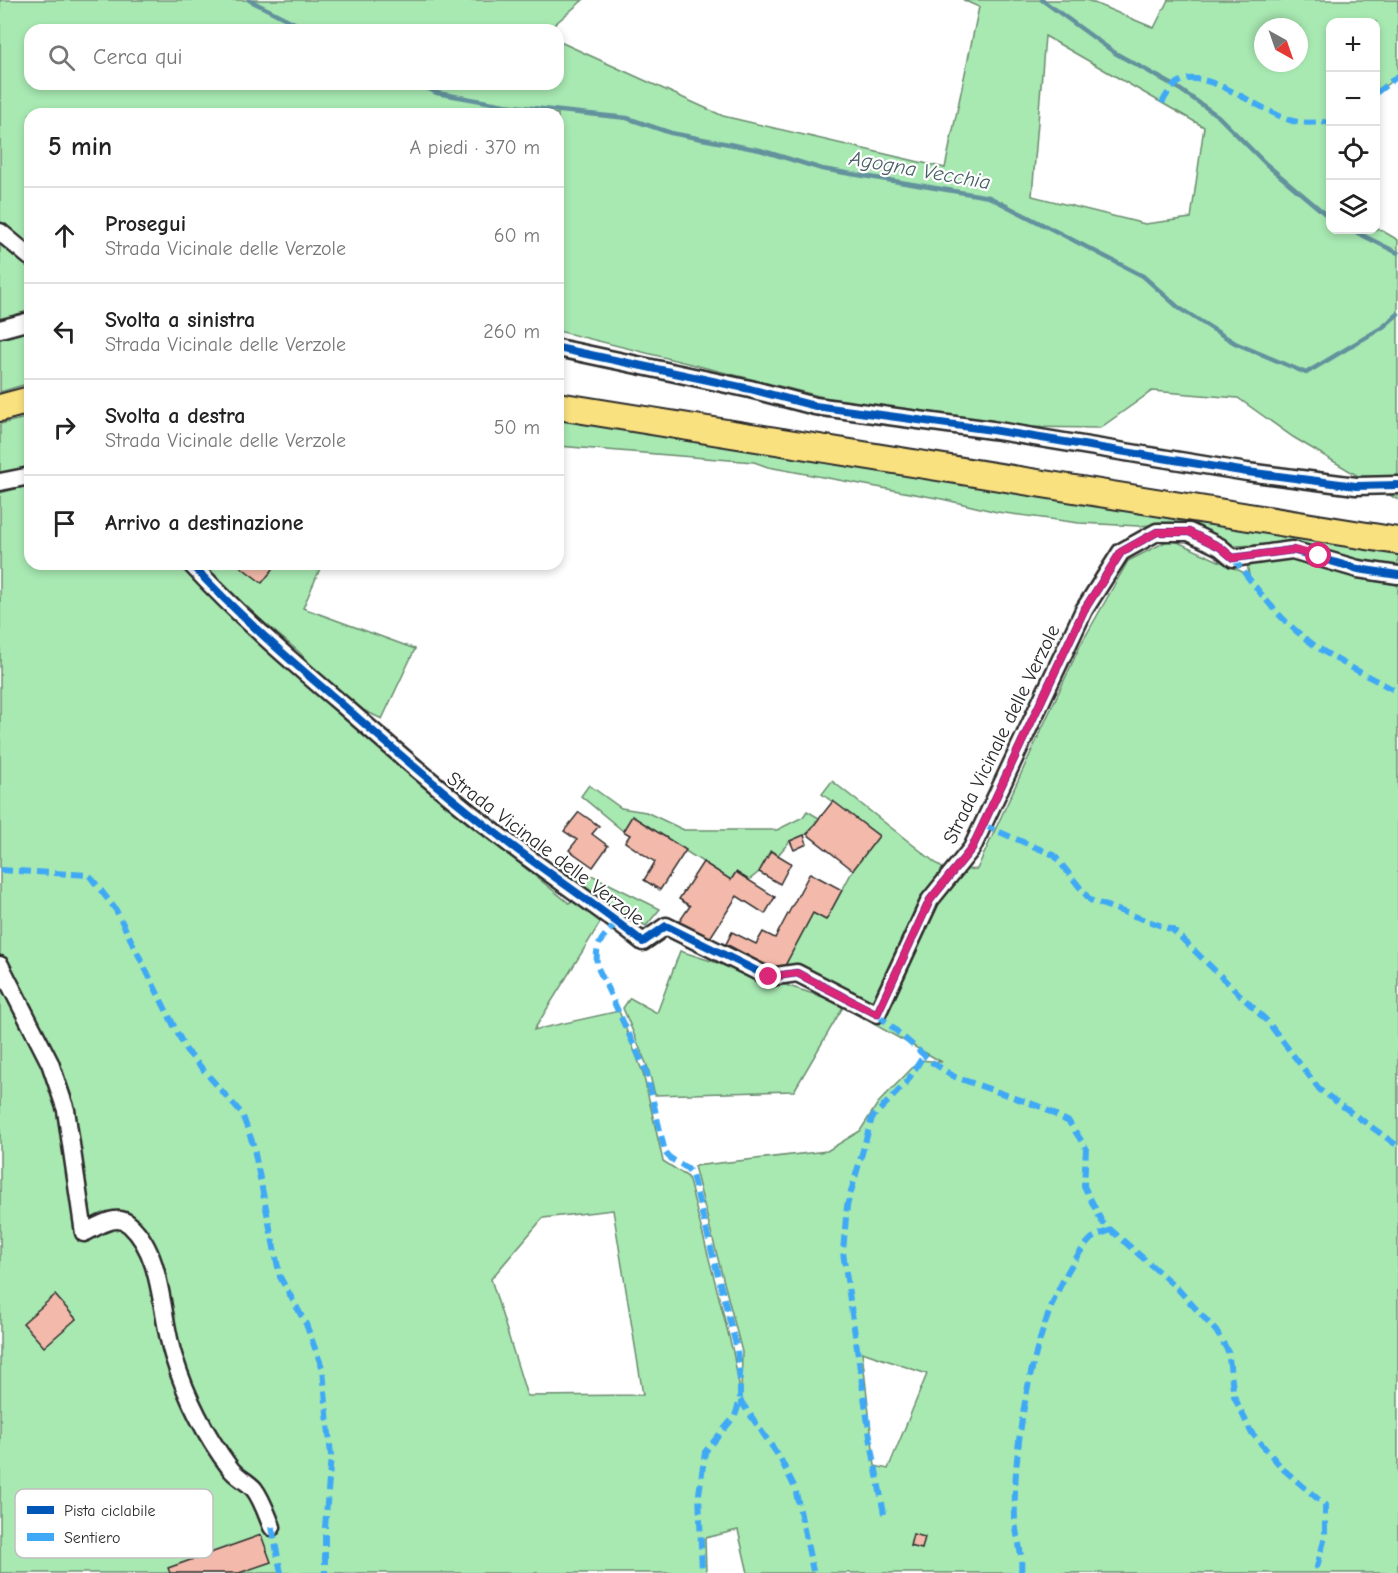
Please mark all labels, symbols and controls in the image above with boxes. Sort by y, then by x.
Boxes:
north arrow [1254,18,1308,72]
map controls [1326,18,1380,234]
button: + [1326,18,1380,72]
search box [24,24,564,90]
icon: search [45,41,78,74]
text: Cerca qui [93,44,183,70]
button: − [1326,72,1380,126]
button: locate [1326,126,1380,180]
text: 5 min [48,132,112,162]
text: A piedi · 370 m [410,136,540,159]
water label: Agogna Vecchia [847,146,993,194]
button: layers [1326,180,1380,234]
text: Prosegui [105,211,186,237]
icon: ahead [48,219,81,252]
text: 60 m [494,224,540,247]
text: Strada Vicinale delle Verzole [105,237,346,260]
text: Svolta a sinistra [105,307,255,333]
icon: left [48,315,81,348]
text: 260 m [483,320,540,343]
text: Strada Vicinale delle Verzole [105,333,346,356]
text: Svolta a destra [105,403,246,429]
icon: right [48,411,81,444]
text: 50 m [494,416,540,439]
text: Strada Vicinale delle Verzole [105,429,346,452]
icon: arrive [48,507,81,540]
text: Arrivo a destinazione [105,510,304,536]
route start [1305,542,1331,568]
street label: Strada Vicinale delle Verzole [938,621,1065,848]
street label: Strada Vicinale delle Verzole [443,767,649,930]
route end [755,963,781,989]
legend [15,1489,213,1558]
text: Pista ciclabile [64,1502,156,1520]
text: Sentiero [64,1529,120,1547]

